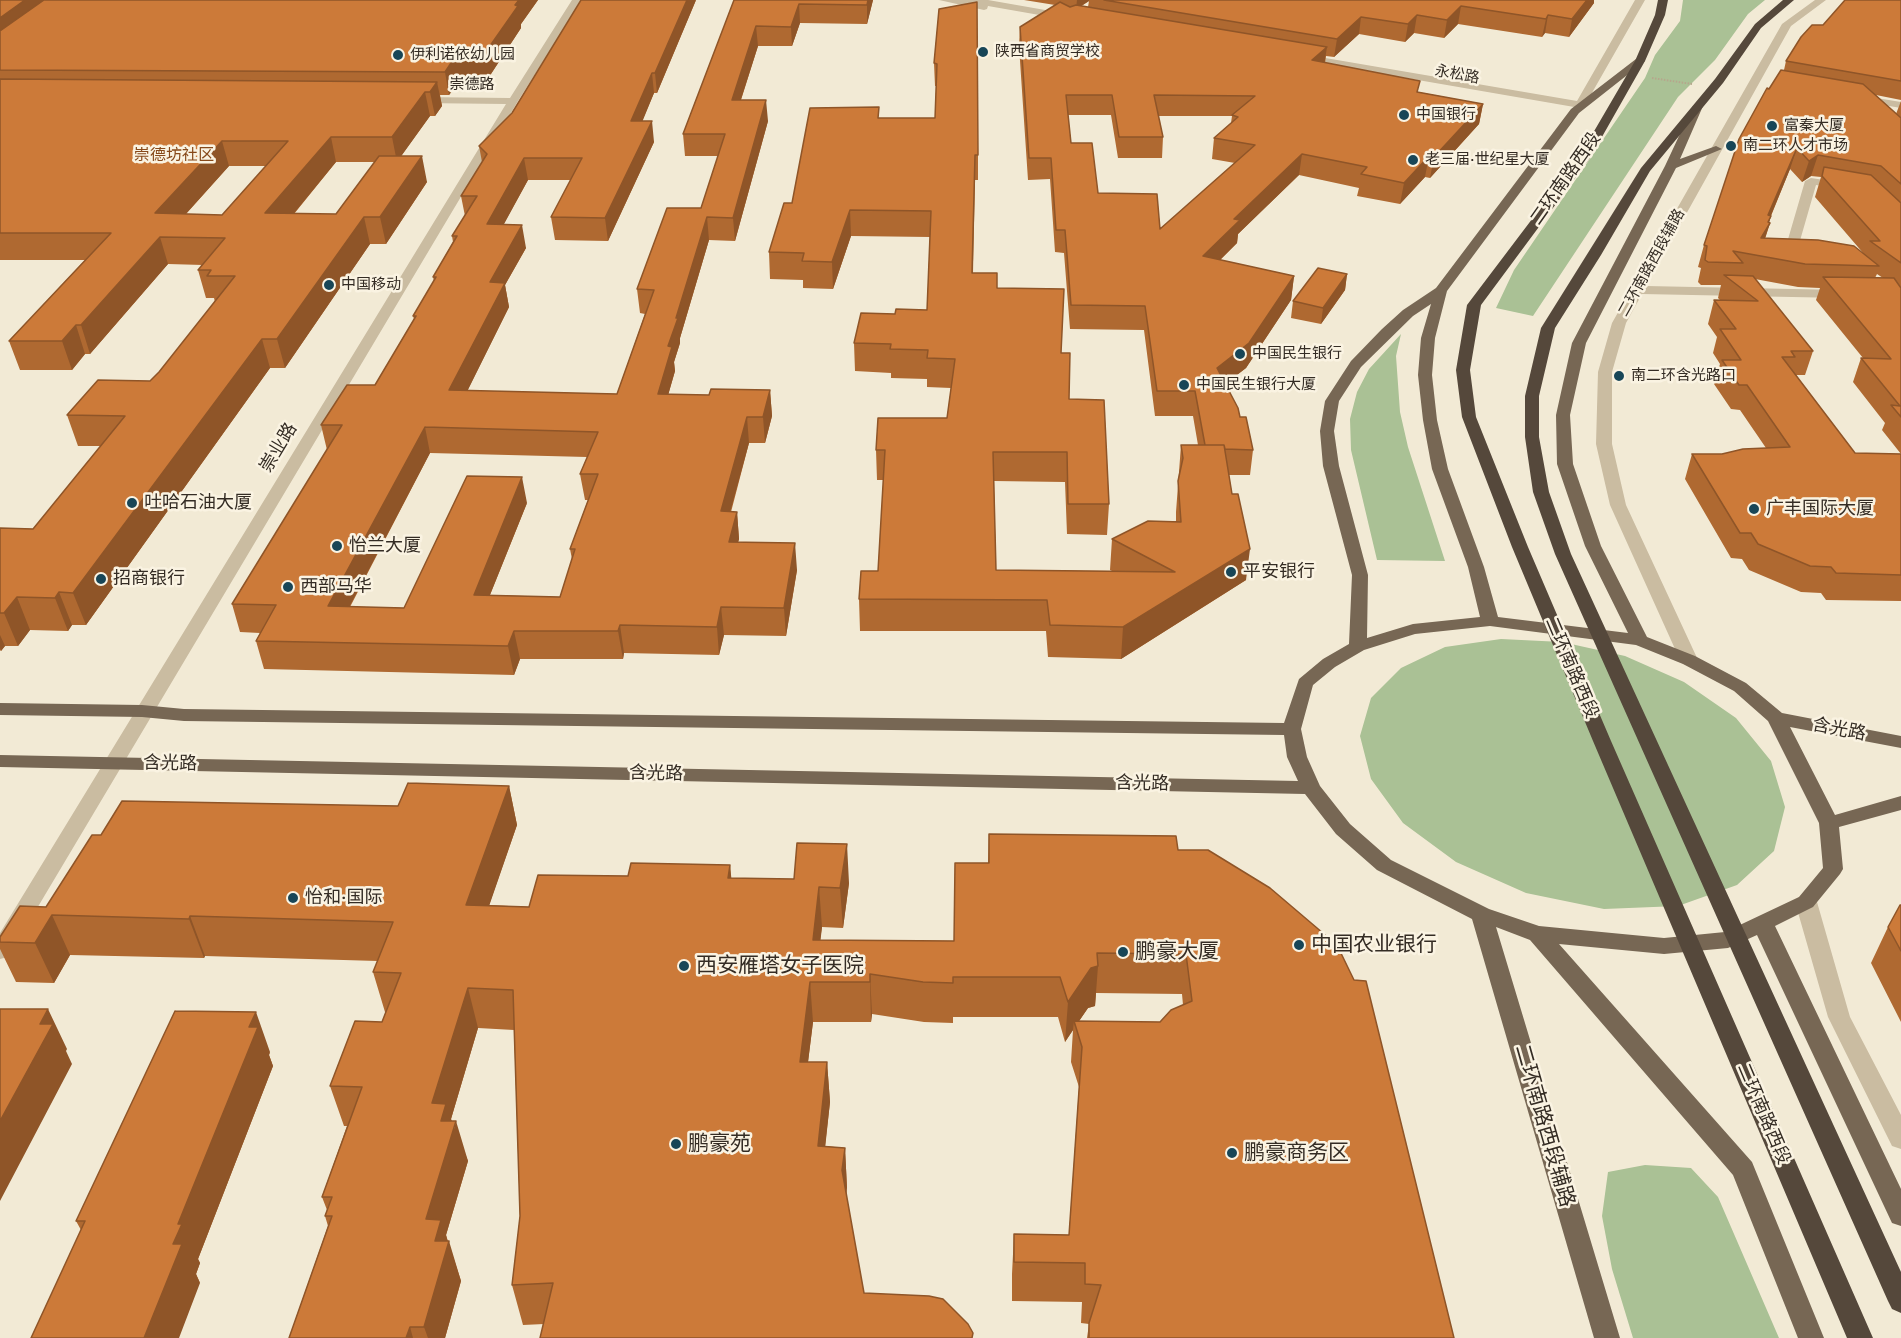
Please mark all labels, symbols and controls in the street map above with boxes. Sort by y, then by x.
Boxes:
place label: 陕西省商贸学校 [995,43,1100,61]
marker: 陕西省商贸学校 [976,45,990,59]
place label: 伊利诺依幼儿园 [410,46,515,64]
marker: 伊利诺依幼儿园 [391,48,405,62]
street label: 永松路 [1433,62,1481,88]
street label: 崇德路 [450,76,494,94]
place label: 中国银行 [1416,106,1476,124]
marker: 中国银行 [1397,108,1411,122]
place label: 富秦大厦 [1784,117,1844,135]
marker: 富秦大厦 [1765,119,1779,133]
street label: 二环南路西段 [1526,129,1606,229]
place label: 南二环人才市场 [1743,137,1848,155]
marker: 南二环人才市场 [1724,139,1738,153]
district label: 崇德坊社区 [134,146,214,166]
place label: 老三届·世纪星大厦 [1425,151,1550,169]
marker: 老三届·世纪星大厦 [1406,153,1420,167]
street label: 二环南路西段辅路 [1615,206,1689,320]
place label: 中国移动 [341,276,401,294]
marker: 中国移动 [322,278,336,292]
place label: 中国民生银行 [1252,345,1342,363]
marker: 中国民生银行 [1233,347,1247,361]
place label: 南二环含光路口 [1631,367,1736,385]
marker: 南二环含光路口 [1612,369,1626,383]
place label: 中国民生银行大厦 [1196,376,1316,394]
marker: 中国民生银行大厦 [1177,378,1191,392]
street label: 崇业路 [256,419,302,477]
place label: 吐哈石油大厦 [144,492,252,514]
marker: 吐哈石油大厦 [125,496,139,510]
place label: 广丰国际大厦 [1766,498,1874,520]
marker: 广丰国际大厦 [1747,502,1761,516]
place label: 怡兰大厦 [349,535,421,557]
marker: 怡兰大厦 [330,539,344,553]
place label: 平安银行 [1243,561,1315,583]
marker: 平安银行 [1224,565,1238,579]
place label: 招商银行 [113,568,185,590]
marker: 招商银行 [94,572,108,586]
place label: 西部马华 [300,576,372,598]
marker: 西部马华 [281,580,295,594]
street label: 二环南路西段 [1540,614,1602,722]
street label: 含光路 [1810,714,1868,746]
street label: 含光路 [143,753,197,775]
street label: 含光路 [629,763,683,785]
street label: 含光路 [1115,773,1169,795]
place label: 怡和·国际 [305,887,382,909]
marker: 怡和·国际 [286,891,300,905]
place label: 中国农业银行 [1311,932,1437,958]
marker: 中国农业银行 [1292,938,1306,952]
place label: 鹏豪大厦 [1135,939,1219,965]
marker: 鹏豪大厦 [1116,945,1130,959]
place label: 西安雁塔女子医院 [696,953,864,979]
marker: 西安雁塔女子医院 [677,959,691,973]
street label: 二环南路西段辅路 [1509,1042,1579,1210]
street label: 二环南路西段 [1732,1060,1794,1168]
place label: 鹏豪苑 [688,1131,751,1157]
marker: 鹏豪苑 [669,1137,683,1151]
place label: 鹏豪商务区 [1244,1140,1349,1166]
marker: 鹏豪商务区 [1225,1146,1239,1160]

